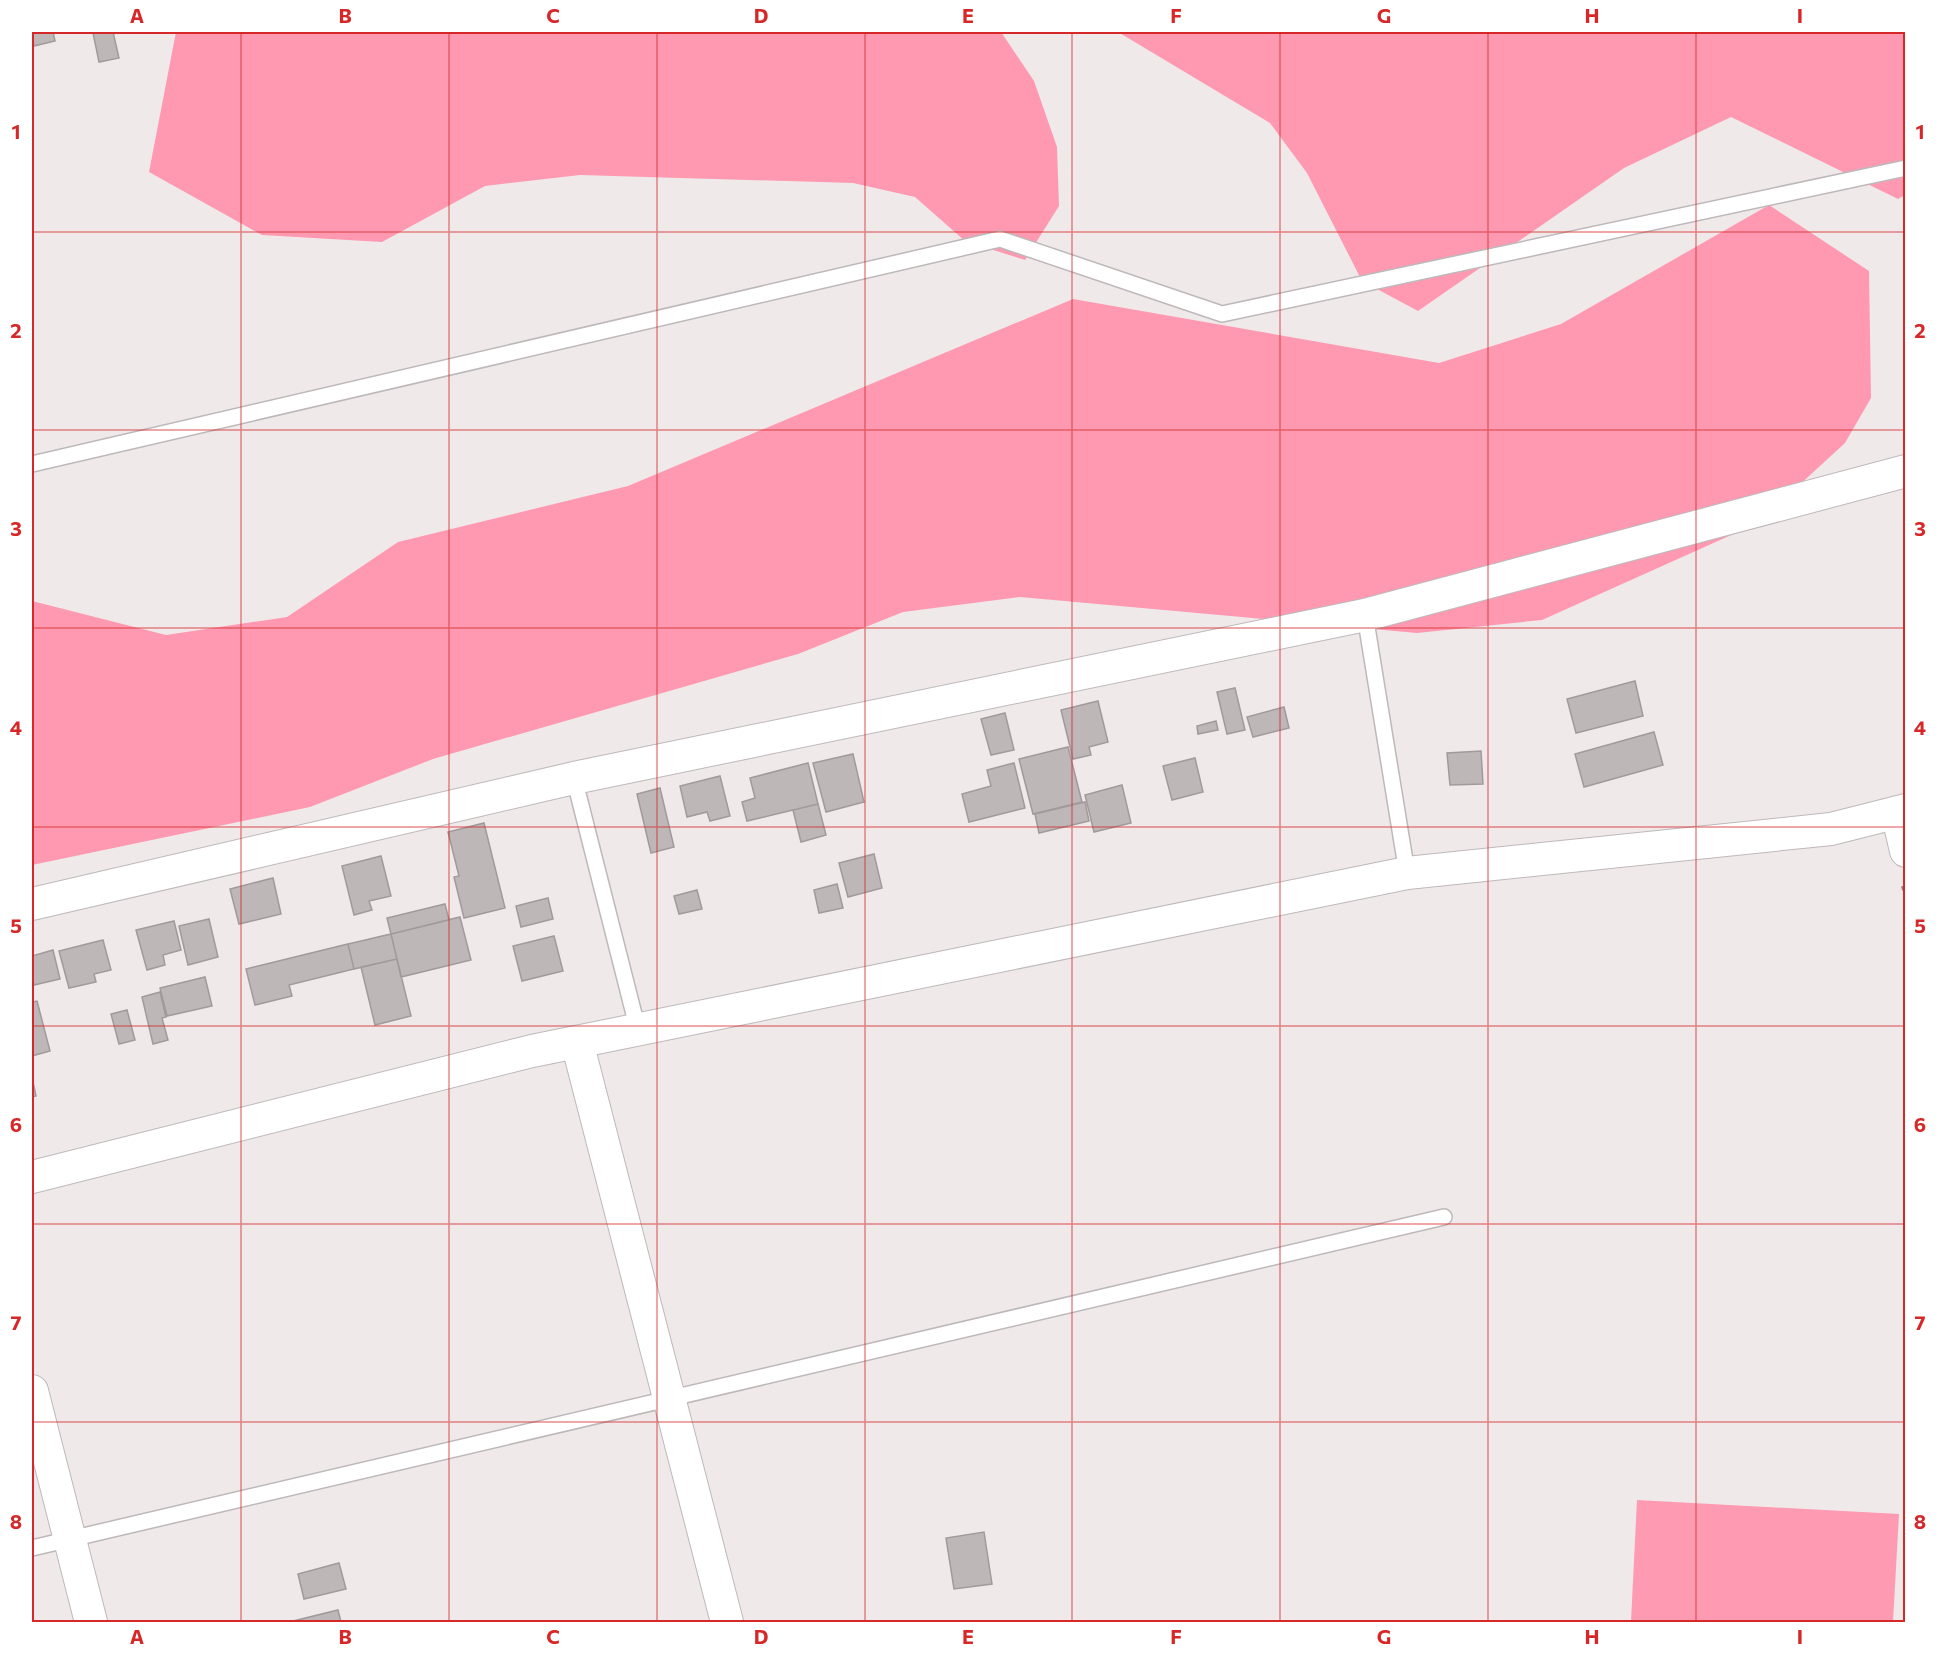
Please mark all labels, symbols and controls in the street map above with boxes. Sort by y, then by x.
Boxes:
text: A [130,3,144,27]
text: B [338,3,352,27]
text: C [546,3,560,27]
text: D [754,3,768,27]
text: E [962,3,974,27]
text: F [1170,3,1182,27]
text: G [1377,3,1391,27]
text: H [1585,3,1600,27]
text: I [1797,3,1803,27]
text: 1 [11,119,21,143]
text: 1 [1915,119,1925,143]
text: 2 [10,318,22,342]
text: 2 [1914,318,1926,342]
text: 3 [10,516,22,540]
text: 3 [1914,516,1926,540]
text: 4 [10,715,22,739]
text: 4 [1914,715,1926,739]
text: 5 [10,913,22,937]
text: 5 [1914,913,1926,937]
text: 6 [10,1112,22,1136]
text: 6 [1914,1112,1926,1136]
text: 7 [11,1310,22,1334]
text: 7 [1915,1310,1926,1334]
text: 8 [10,1509,22,1533]
text: 8 [1914,1509,1926,1533]
text: A [130,1624,144,1648]
text: B [338,1624,352,1648]
text: C [546,1624,560,1648]
text: D [754,1624,768,1648]
text: E [962,1624,974,1648]
text: F [1170,1624,1182,1648]
text: G [1377,1624,1391,1648]
text: H [1585,1624,1600,1648]
text: I [1797,1624,1803,1648]

